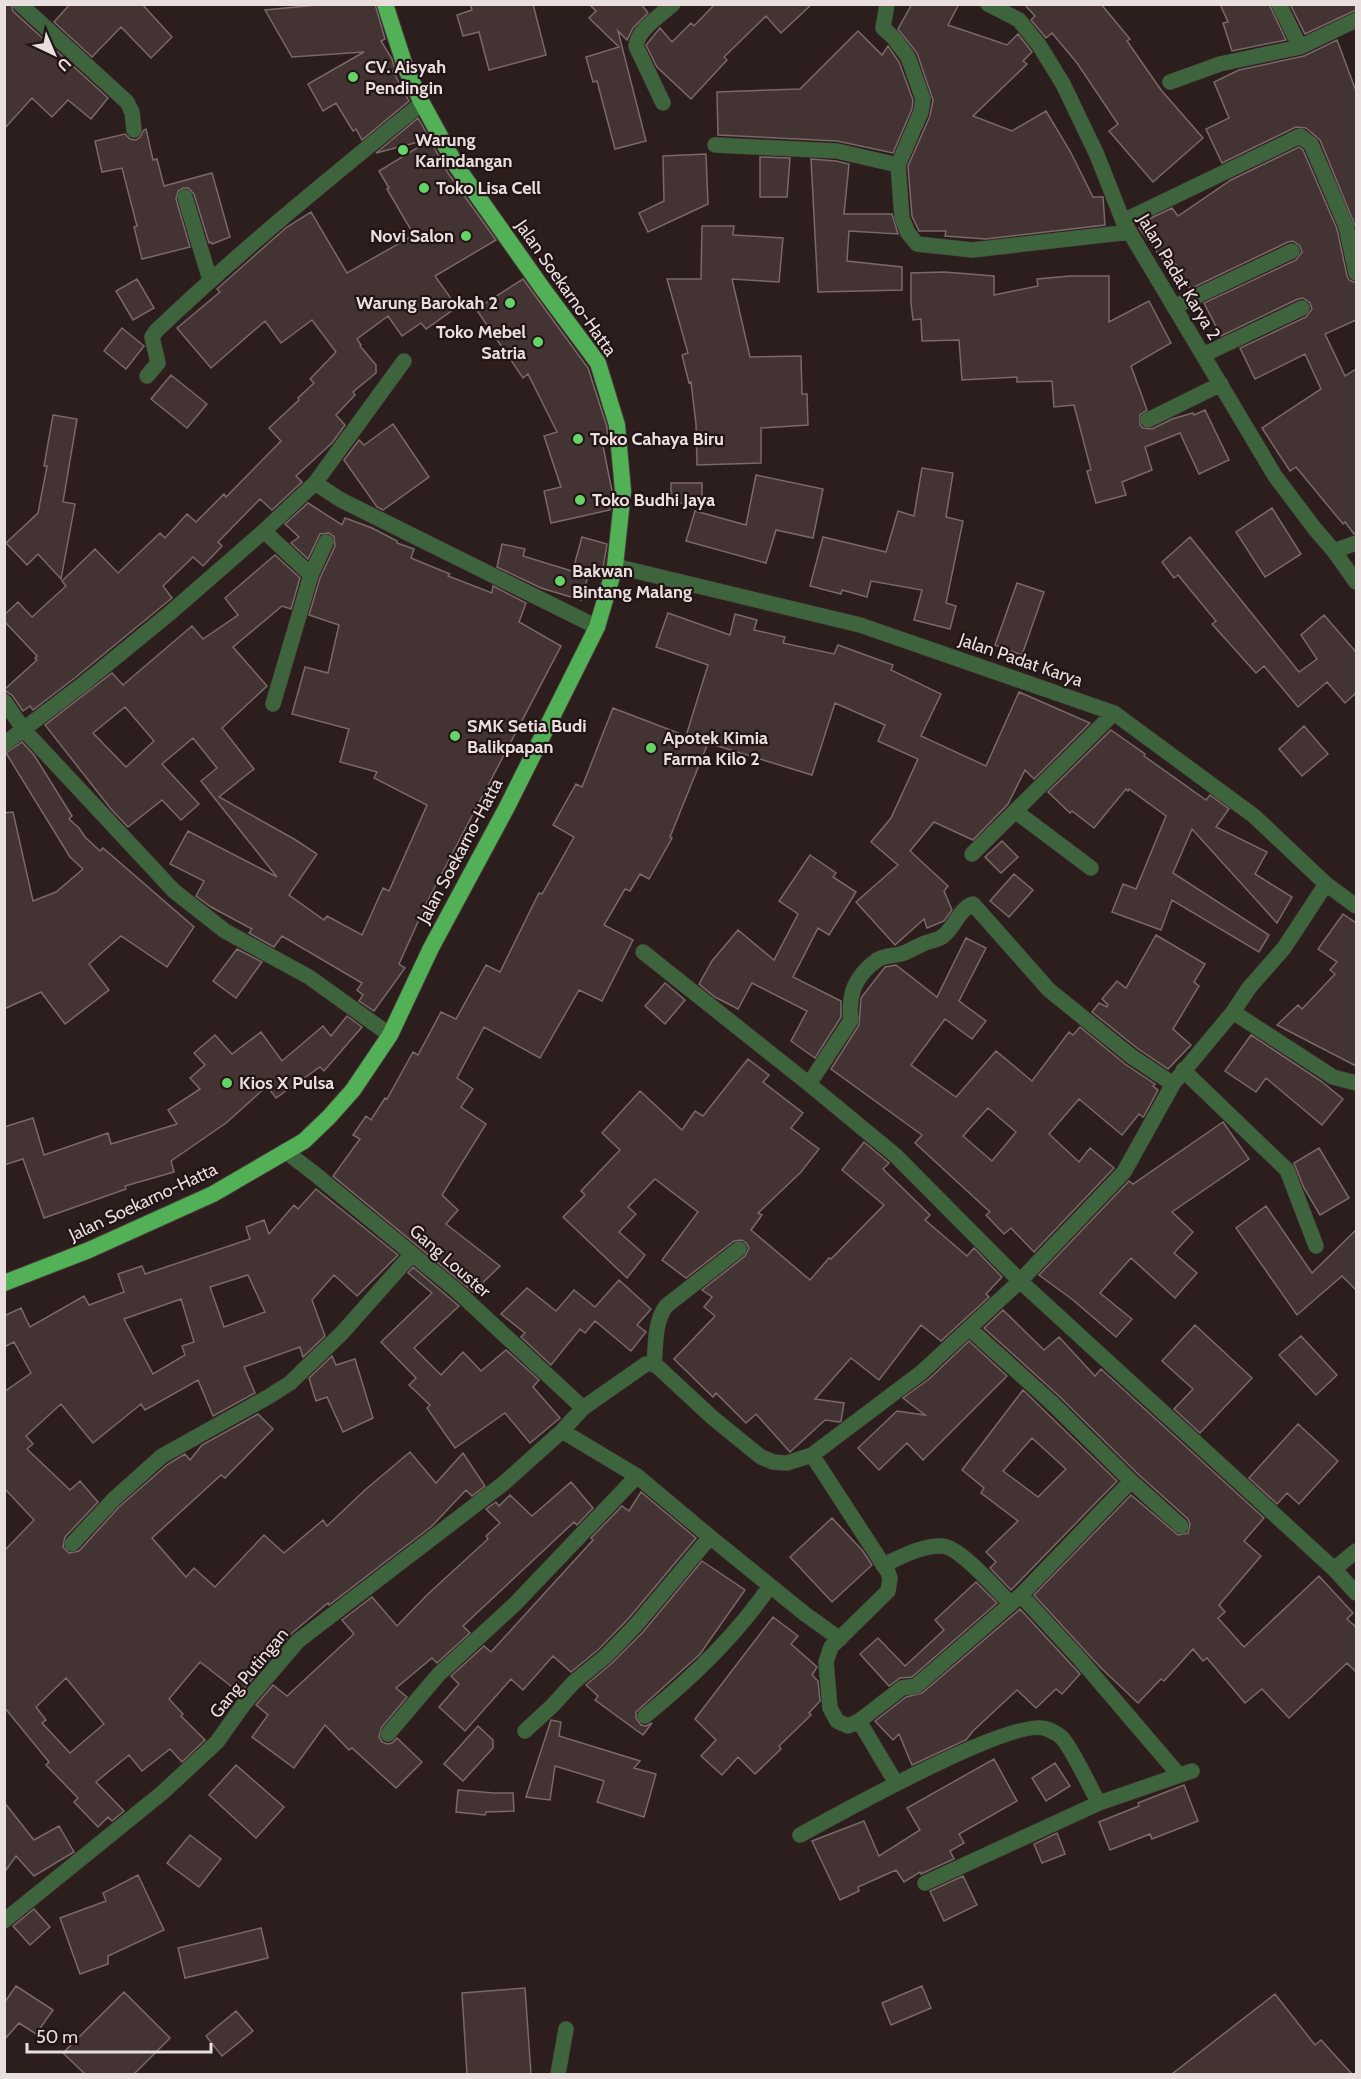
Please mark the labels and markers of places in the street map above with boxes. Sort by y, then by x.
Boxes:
place label: CV. Aisyah Pendingin [365,56,446,99]
marker: CV. Aisyah Pendingin [346,70,360,84]
place label: Warung Karindangan [415,129,512,172]
marker: Warung Karindangan [396,143,410,157]
place label: Toko Lisa Cell [436,177,541,199]
marker: Toko Lisa Cell [417,181,431,195]
place label: Novi Salon [370,225,454,247]
marker: Novi Salon [459,229,473,243]
place label: Warung Barokah 2 [356,292,498,314]
marker: Warung Barokah 2 [503,296,517,310]
place label: Toko Mebel Satria [436,321,526,364]
marker: Toko Mebel Satria [531,335,545,349]
place label: Toko Cahaya Biru [590,428,724,450]
marker: Toko Cahaya Biru [571,432,585,446]
place label: Toko Budhi Jaya [592,489,715,511]
marker: Toko Budhi Jaya [573,493,587,507]
place label: Bakwan Bintang Malang [572,560,692,603]
marker: Bakwan Bintang Malang [553,574,567,588]
place label: SMK Setia Budi Balikpapan [467,715,587,758]
place label: Apotek Kimia Farma Kilo 2 [663,727,768,770]
marker: SMK Setia Budi Balikpapan [448,729,462,743]
marker: Apotek Kimia Farma Kilo 2 [644,741,658,755]
place label: Kios X Pulsa [239,1072,334,1094]
marker: Kios X Pulsa [220,1076,234,1090]

